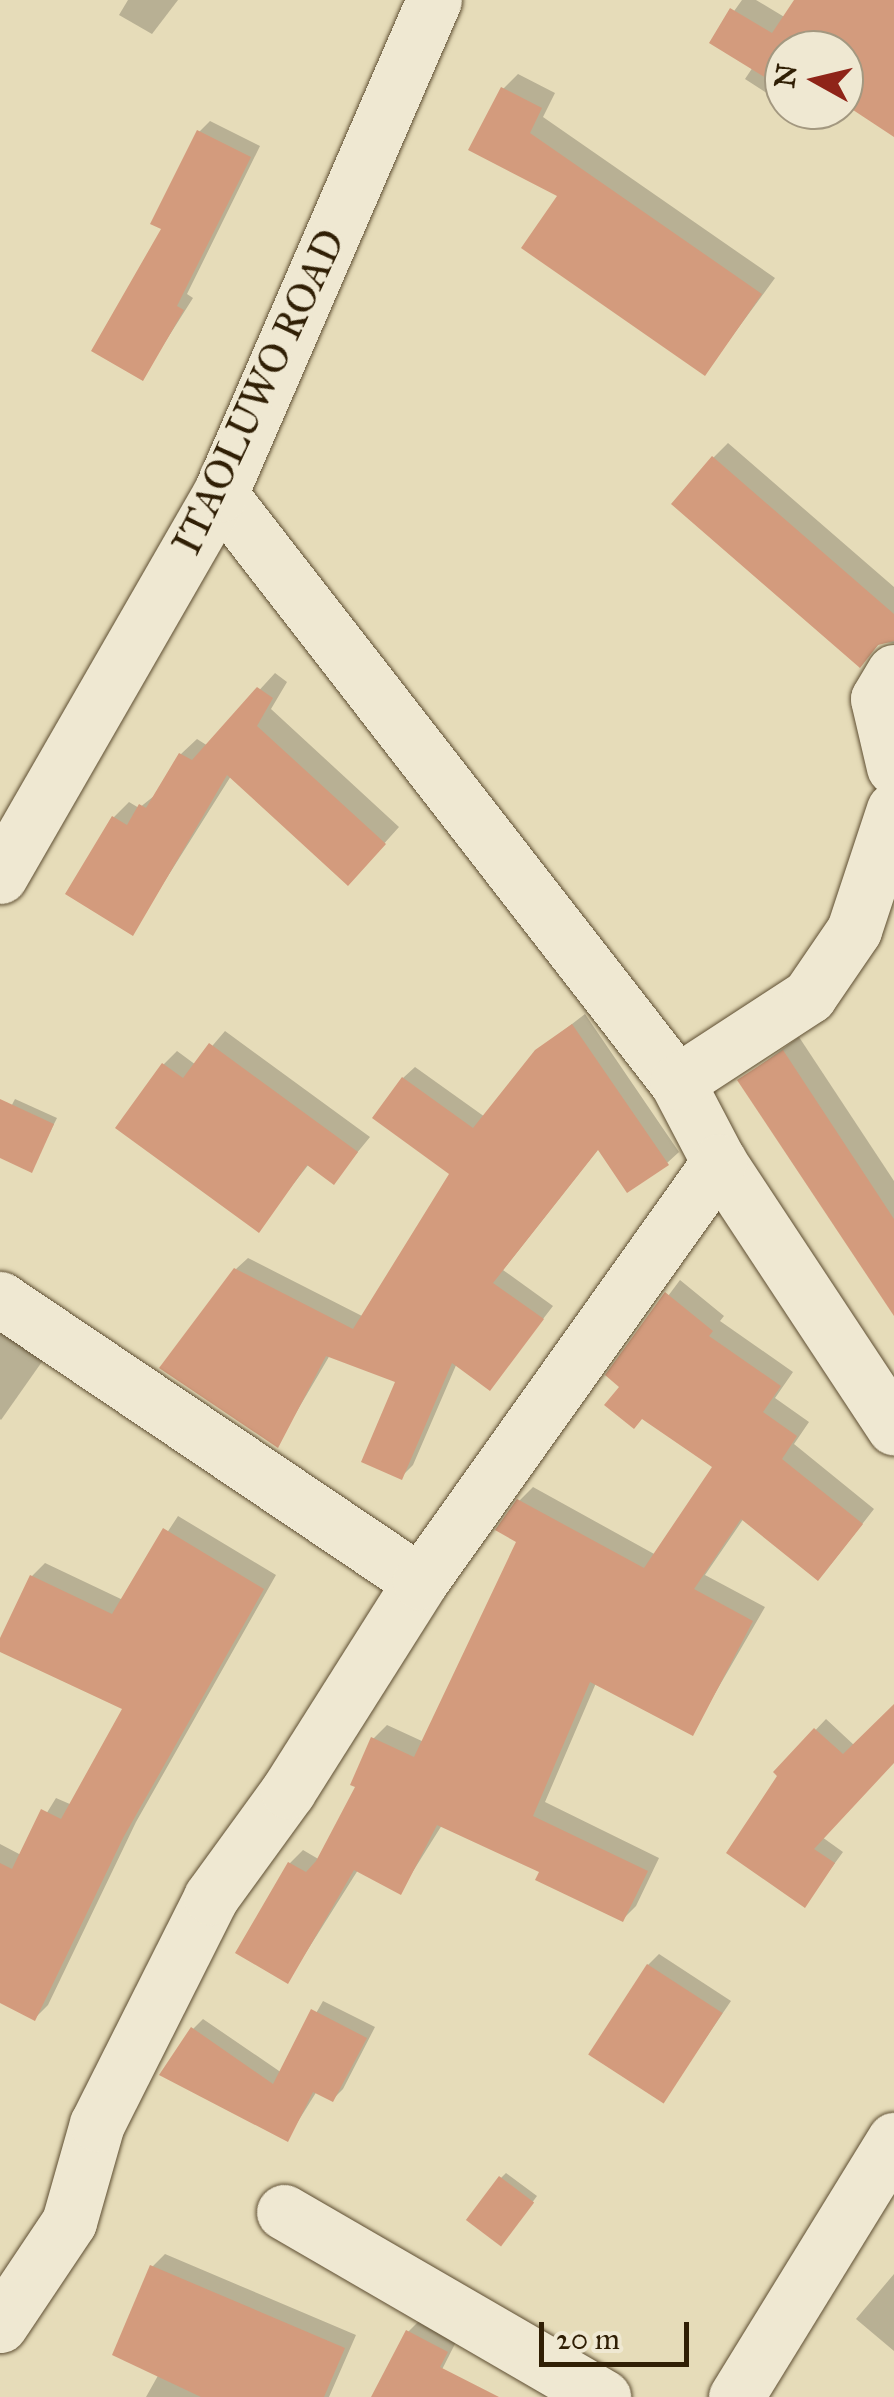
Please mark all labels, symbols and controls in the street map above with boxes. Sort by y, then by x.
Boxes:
north arrow [764,30,864,130]
text: N [767,62,805,90]
street label: ITAOLUWO ROAD [163,222,355,562]
scale bar [544,2302,694,2364]
text: 20 m [556,2321,620,2357]

